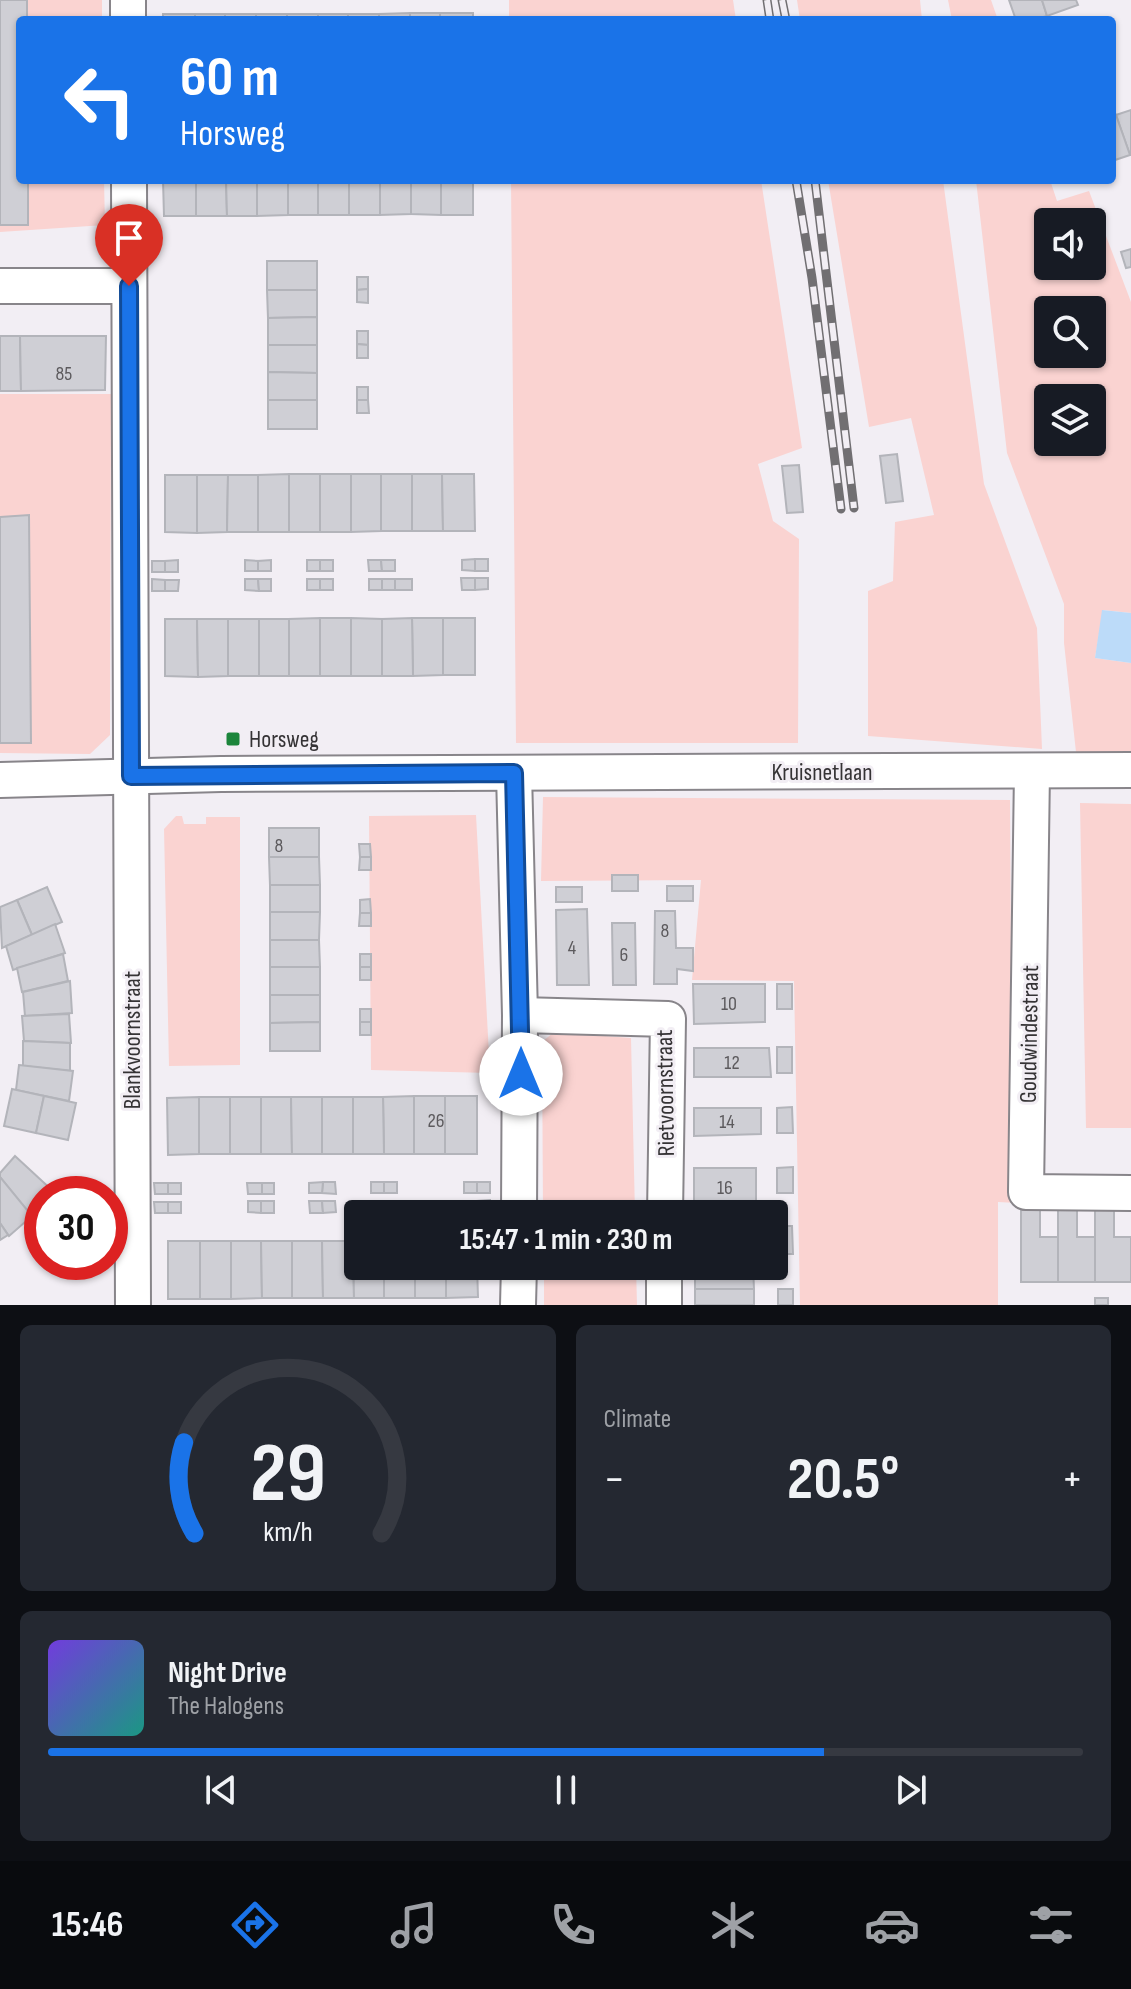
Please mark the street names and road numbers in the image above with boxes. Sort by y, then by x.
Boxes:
street label: Kruisnetlaan [771,758,873,787]
street label: Goudwindestraat [1014,965,1045,1103]
street label: Blankvoornstraat [118,971,147,1109]
street label: Rietvoornstraat [650,1029,681,1157]

